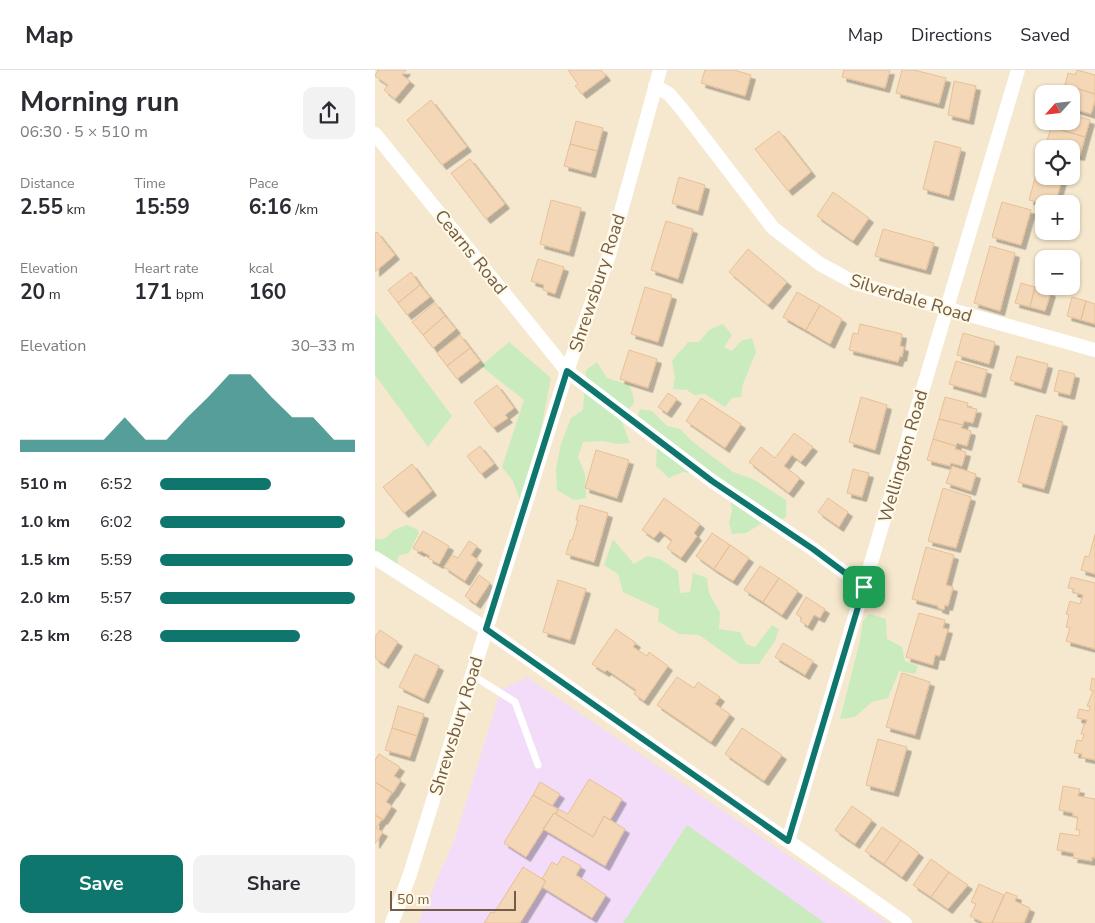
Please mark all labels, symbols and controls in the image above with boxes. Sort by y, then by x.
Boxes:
text: Map [25,19,73,51]
text: Map [848,23,883,47]
text: Directions [911,23,992,47]
text: Saved [1020,23,1070,47]
text: Morning run [20,83,179,121]
north arrow [1035,85,1080,130]
map controls [1035,85,1080,295]
button: share [303,87,355,139]
text: 06:30 · 5 × 510 m [20,121,148,143]
button: locate [1035,140,1080,185]
text: Distance [20,174,74,193]
text: Time [134,174,165,193]
text: Pace [249,174,278,193]
text: 2.55 [20,193,63,221]
text: 15:59 [134,193,190,221]
text: 6:16 [249,193,292,221]
button: + [1035,195,1080,240]
text: km [63,200,86,219]
text: /km [292,200,318,219]
street label: Cearns Road [429,205,513,299]
street label: Shrewsbury Road [563,211,631,355]
button: − [1035,250,1080,295]
text: Elevation [20,259,78,278]
text: Heart rate [134,259,198,278]
text: kcal [249,259,273,278]
street label: Silverdale Road [847,268,975,328]
text: 20 [20,278,45,306]
text: 171 [134,278,172,306]
text: 160 [249,278,286,306]
text: m [45,285,61,304]
text: bpm [172,285,204,304]
text: Elevation [20,335,86,357]
text: 30–33 m [291,335,355,357]
street label: Wellington Road [873,387,933,525]
text: 510 m [20,473,67,495]
text: 6:52 [100,473,132,495]
text: 1.0 km [20,511,70,533]
text: 6:02 [100,511,132,533]
text: 1.5 km [20,549,70,571]
text: 5:59 [100,549,132,571]
pin [843,566,885,608]
icon: arrive [850,573,878,601]
text: 2.0 km [20,587,70,609]
text: 5:57 [100,587,132,609]
text: 2.5 km [20,625,70,647]
text: 6:28 [100,625,132,647]
street label: Shrewsbury Road [423,654,489,798]
button: Save [20,855,183,913]
button: Share [193,855,355,913]
scale bar [390,888,516,911]
text: 50 m [397,890,429,909]

